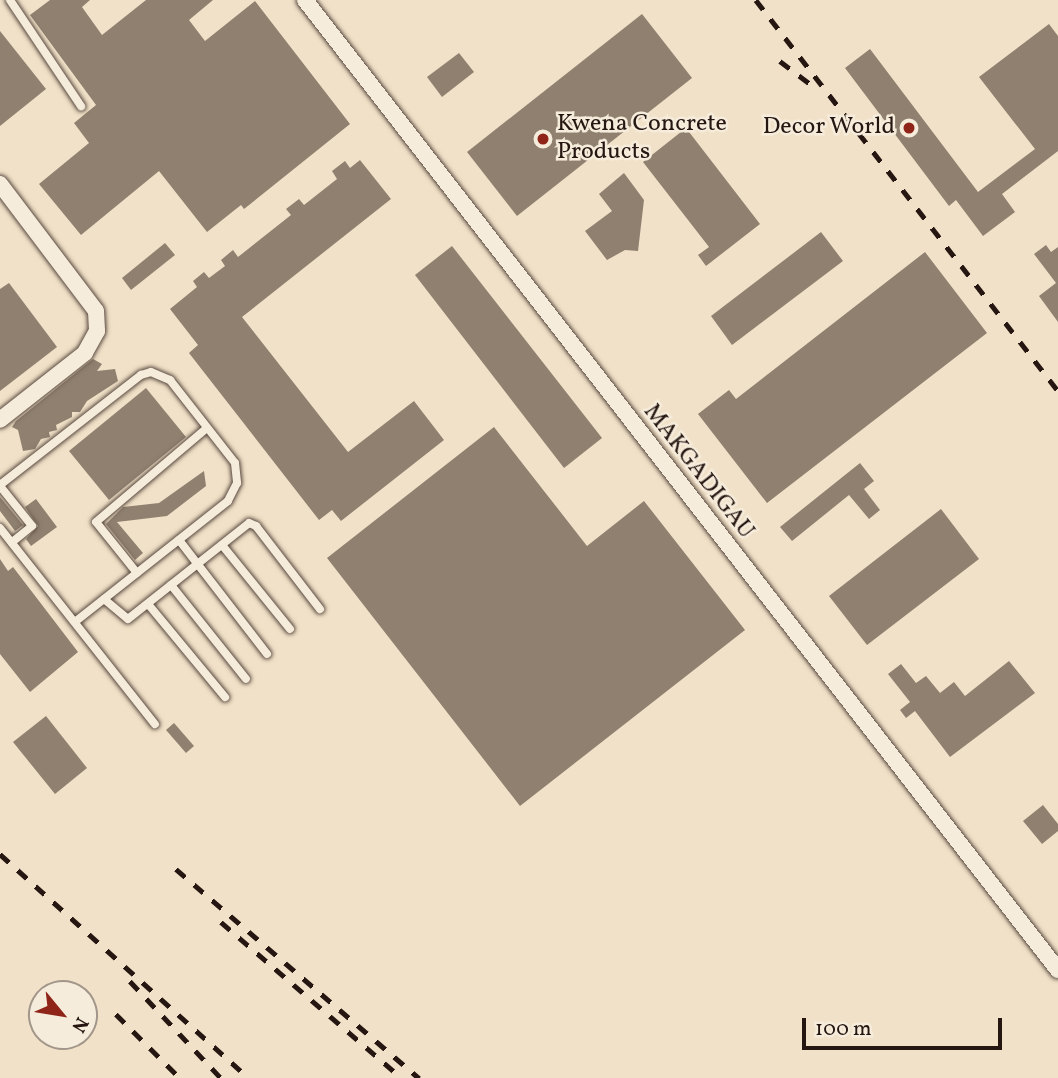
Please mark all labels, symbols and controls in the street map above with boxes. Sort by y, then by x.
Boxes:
place label: Kwena Concrete Products [557,111,727,167]
place label: Decor World [762,114,895,142]
marker: Decor World [901,120,917,136]
marker: Kwena Concrete Products [535,131,551,147]
street label: MAKGADIGAU [636,399,760,545]
north arrow [28,980,98,1050]
scale bar [806,1004,1006,1048]
text: N [65,1012,94,1037]
text: 100 m [815,1015,872,1044]

